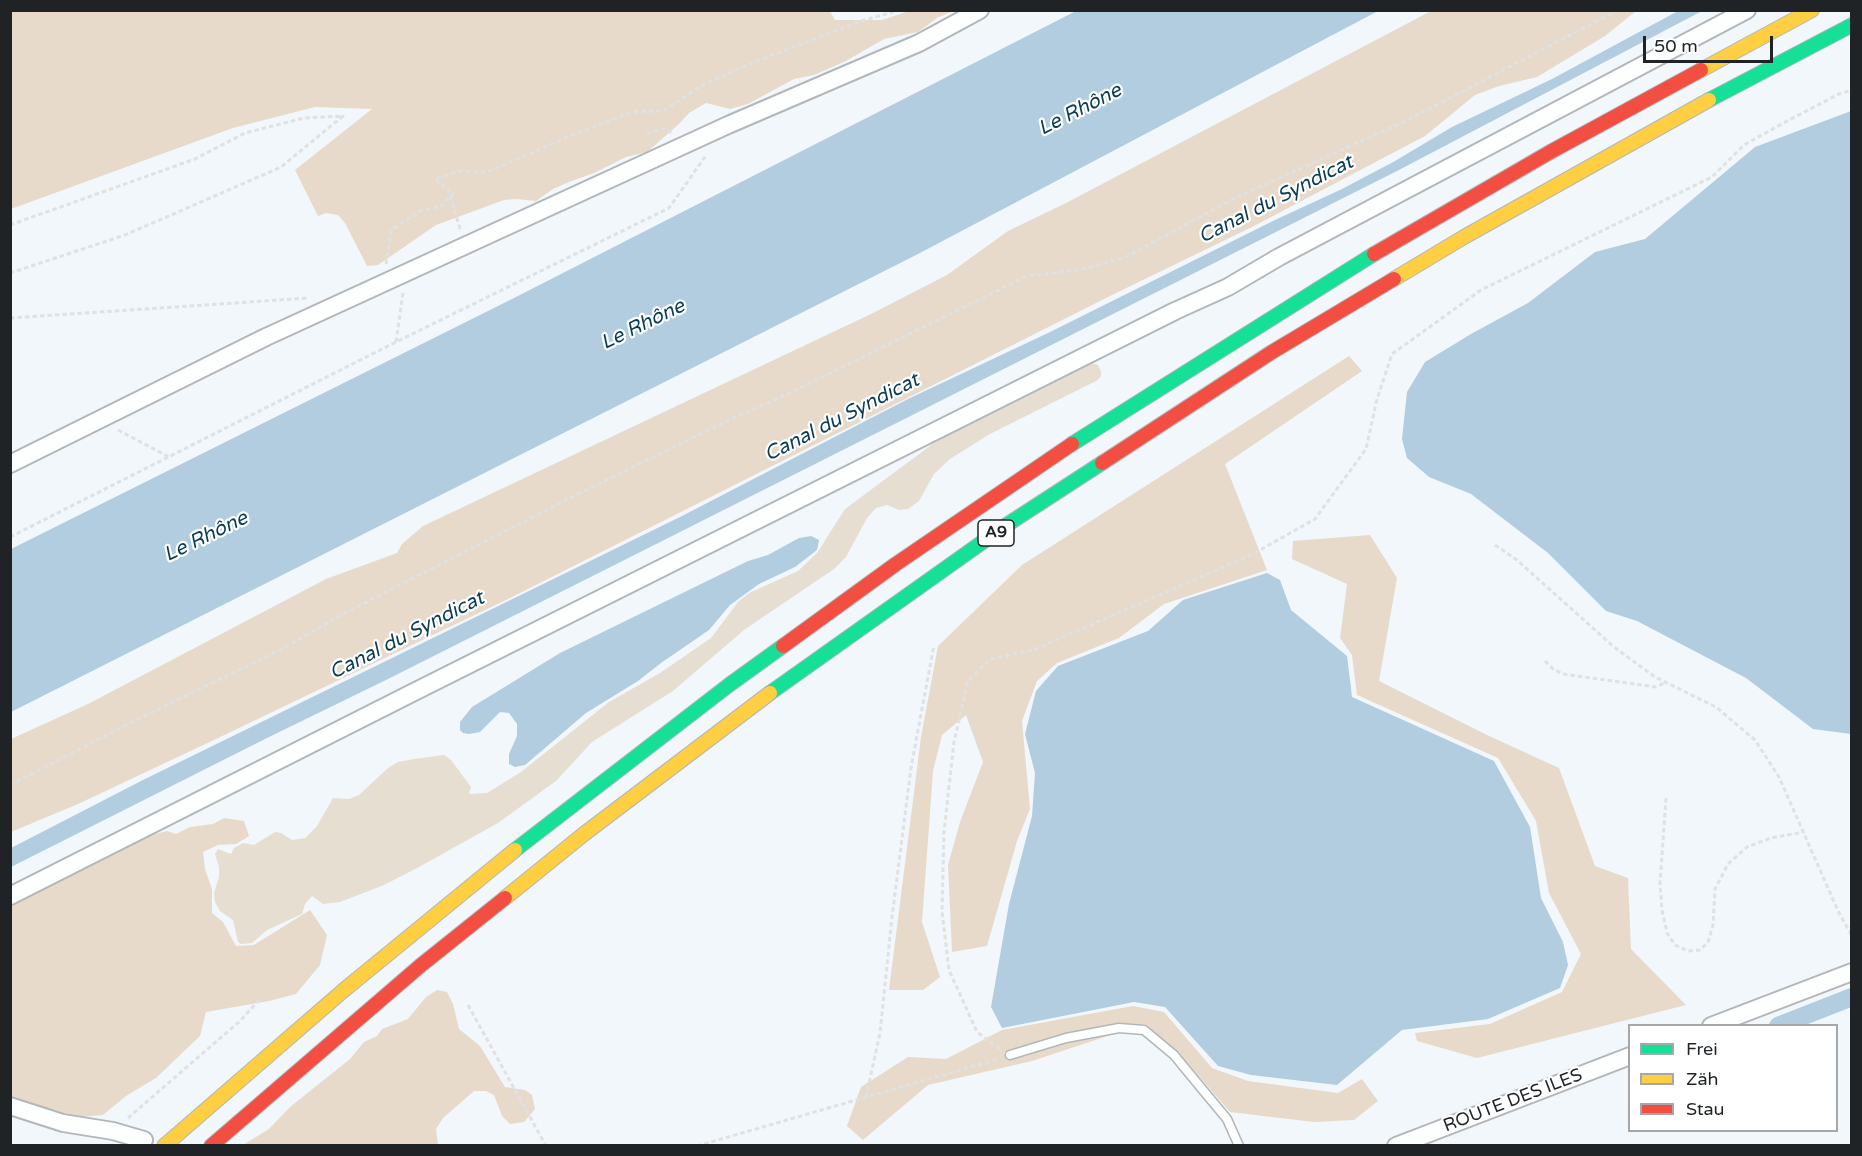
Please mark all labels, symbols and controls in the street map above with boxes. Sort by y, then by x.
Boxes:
scale bar [1646,24,1776,62]
text: 50 m [1654,35,1698,57]
water label: Le Rhône [1034,79,1126,141]
water label: Canal du Syndicat [1195,151,1357,249]
water label: Le Rhône [597,294,689,356]
water label: Canal du Syndicat [761,369,923,467]
water label: Le Rhône [160,506,252,568]
road number: A9 [978,520,1014,546]
water label: Canal du Syndicat [326,587,488,685]
legend [1628,1024,1838,1132]
text: Frei [1686,1038,1718,1060]
street label: ROUTE DES ILES [1440,1065,1586,1137]
text: Zäh [1686,1068,1719,1090]
text: Stau [1686,1098,1725,1120]

